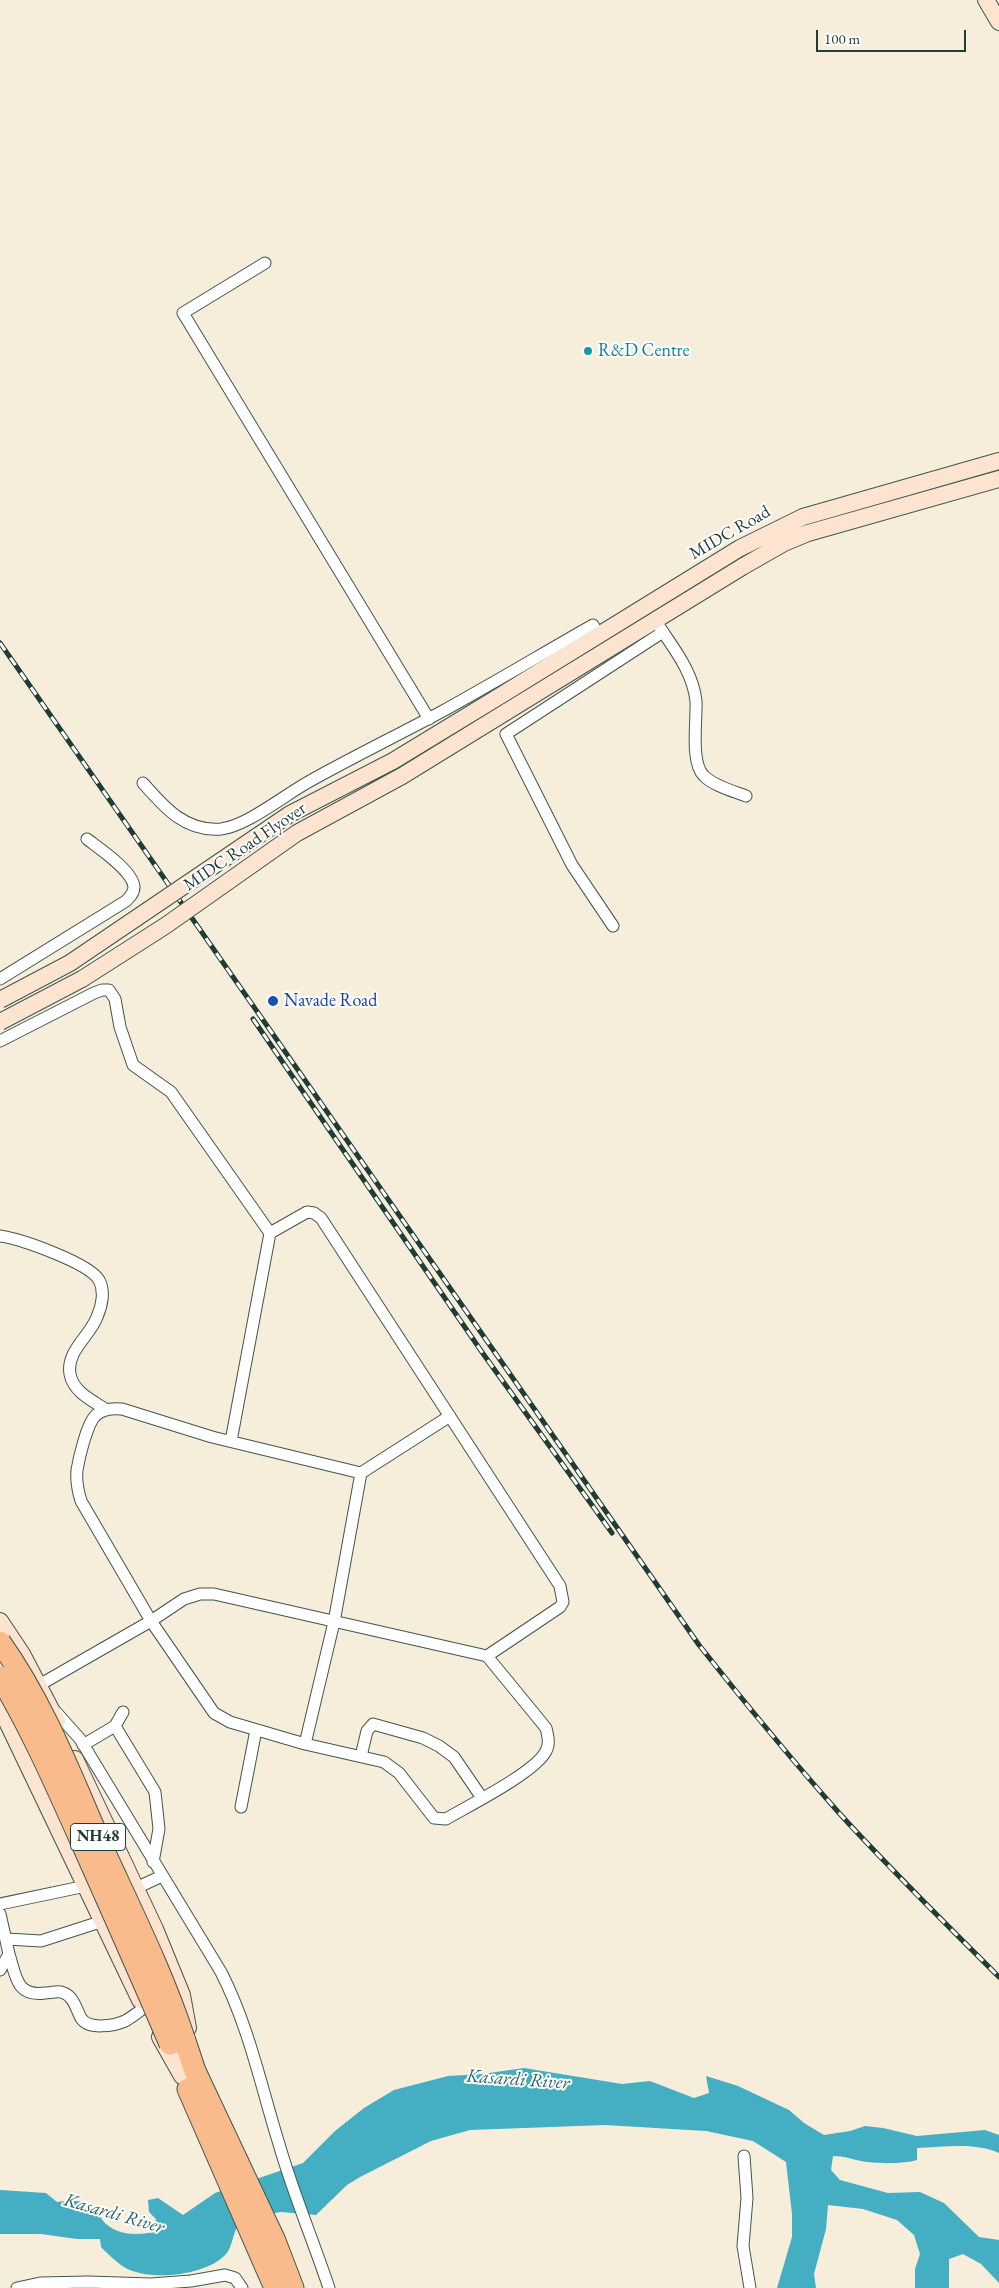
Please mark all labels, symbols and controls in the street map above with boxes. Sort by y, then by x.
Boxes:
scale bar [819,20,969,52]
text: 100 m [824,29,860,48]
place label: R&D Centre [598,340,690,362]
marker: R&D Centre [582,345,594,357]
street label: MIDC Road [686,501,774,565]
street label: MIDC Road Flyover [179,798,311,896]
place label: Navade Road [284,990,377,1012]
marker: Navade Road [266,994,280,1008]
road number: NH48 [70,1824,126,1850]
water label: Kasardi River [466,2065,570,2095]
water label: Kasardi River [61,2189,167,2239]

